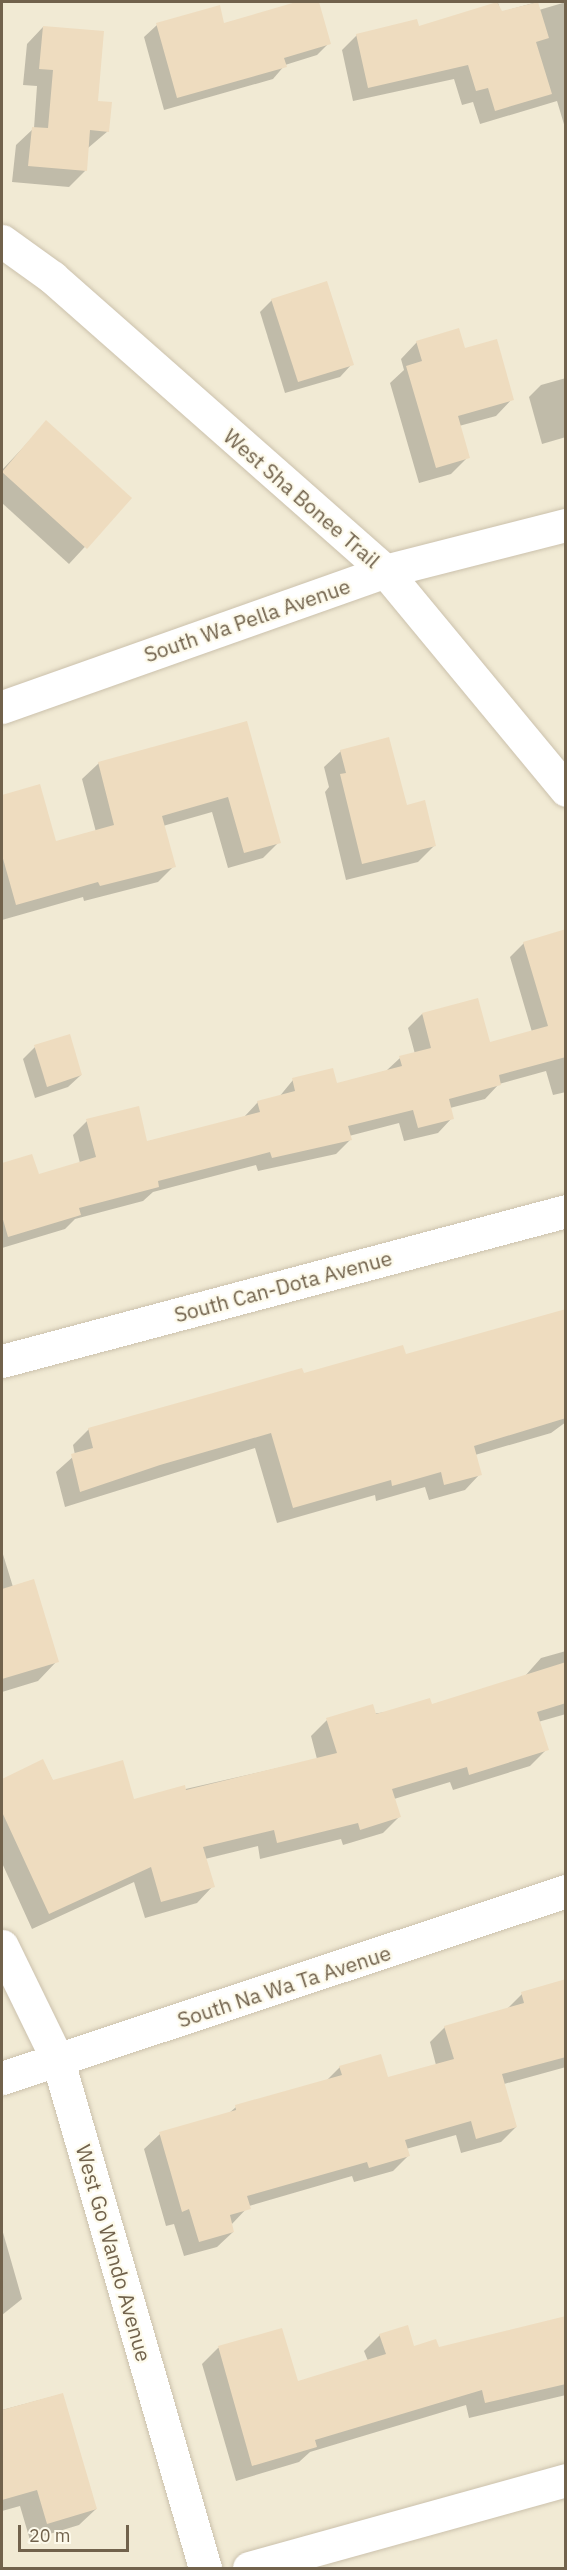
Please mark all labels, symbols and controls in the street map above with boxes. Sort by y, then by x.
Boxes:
street label: West Sha Bonee Trail [219,423,385,573]
street label: South Wa Pella Avenue [141,573,353,667]
street label: South Can-Dota Avenue [171,1245,395,1327]
street label: South Na Wa Ta Avenue [174,1940,394,2032]
street label: West Go Wando Avenue [71,2142,157,2364]
scale bar [21,2513,132,2551]
text: 20 m [29,2524,71,2547]

